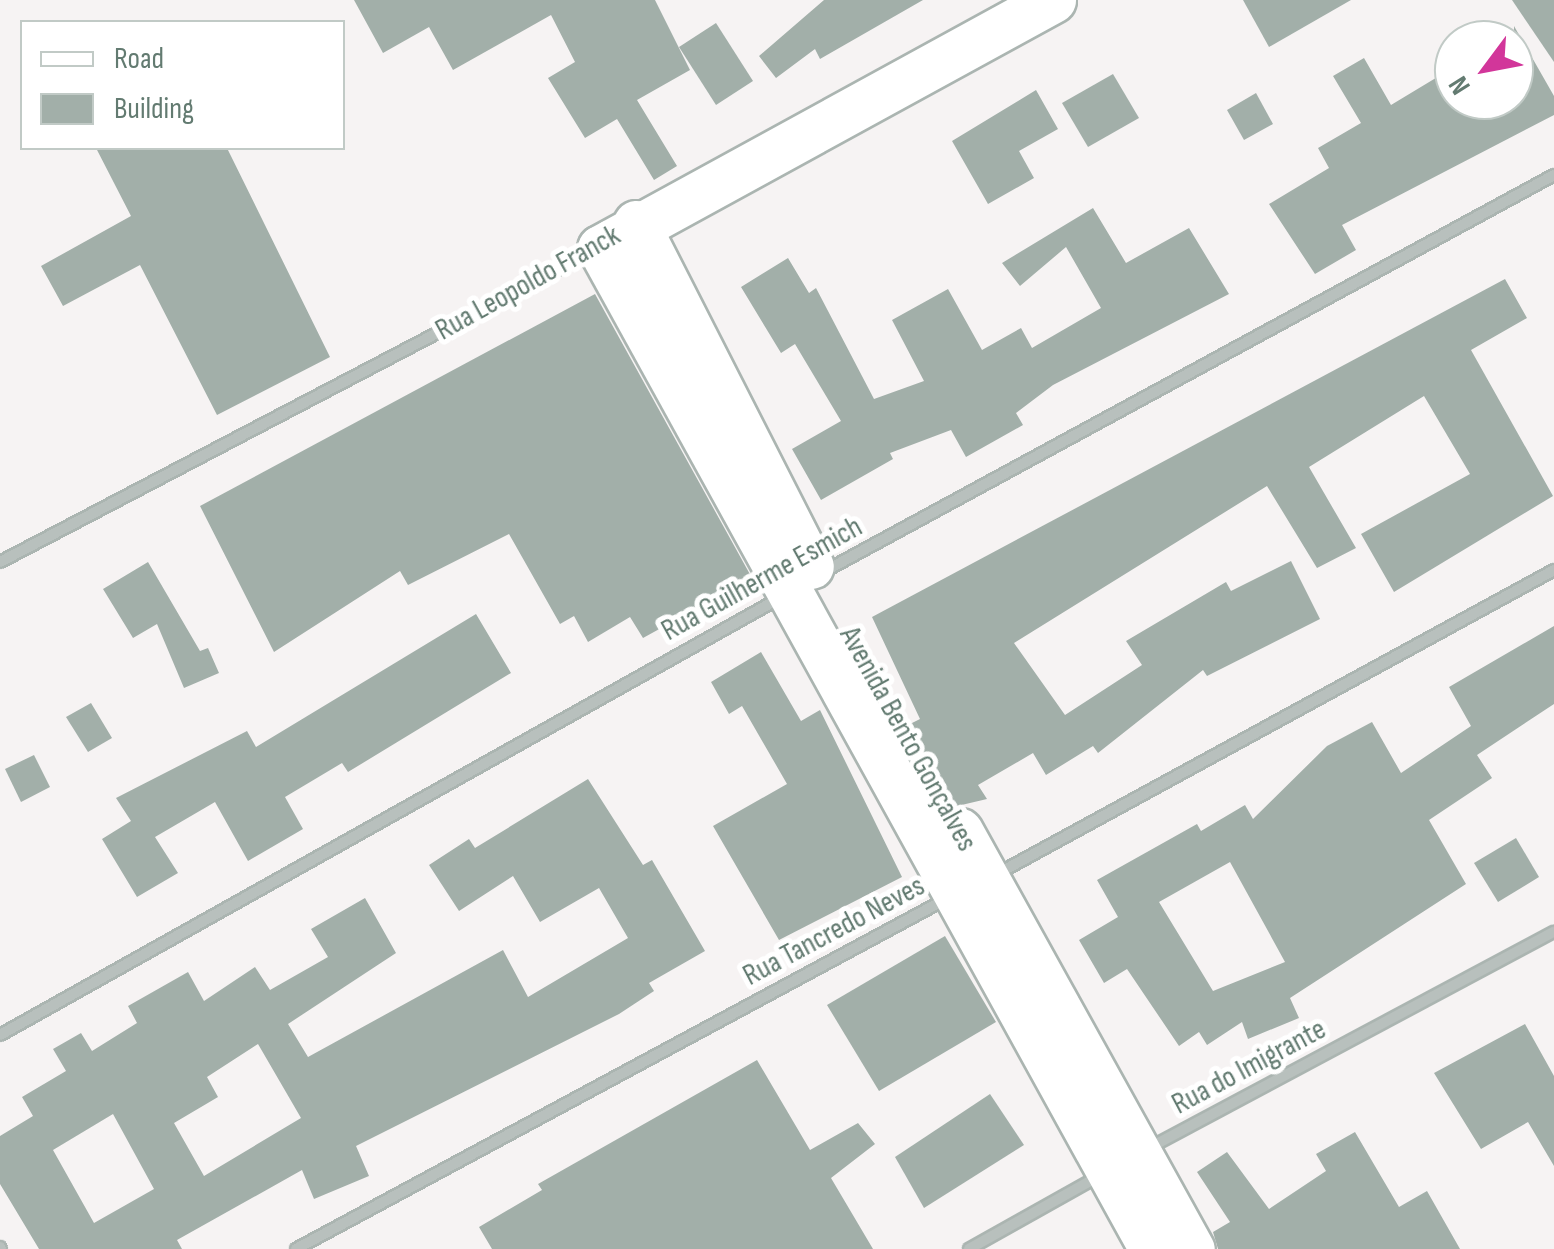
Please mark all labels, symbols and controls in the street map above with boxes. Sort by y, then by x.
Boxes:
legend [20,20,345,150]
north arrow [1434,20,1534,120]
text: Road [114,41,164,77]
text: N [1442,70,1478,100]
text: Building [114,91,194,127]
street label: Rua Leopoldo Franck [429,217,627,349]
street label: Rua Guilherme Esmich [655,509,869,649]
street label: Avenida Bento Gonçalves [831,621,985,857]
street label: Rua Tancredo Neves [737,868,931,994]
street label: Rua do Imigrante [1166,1011,1332,1123]

